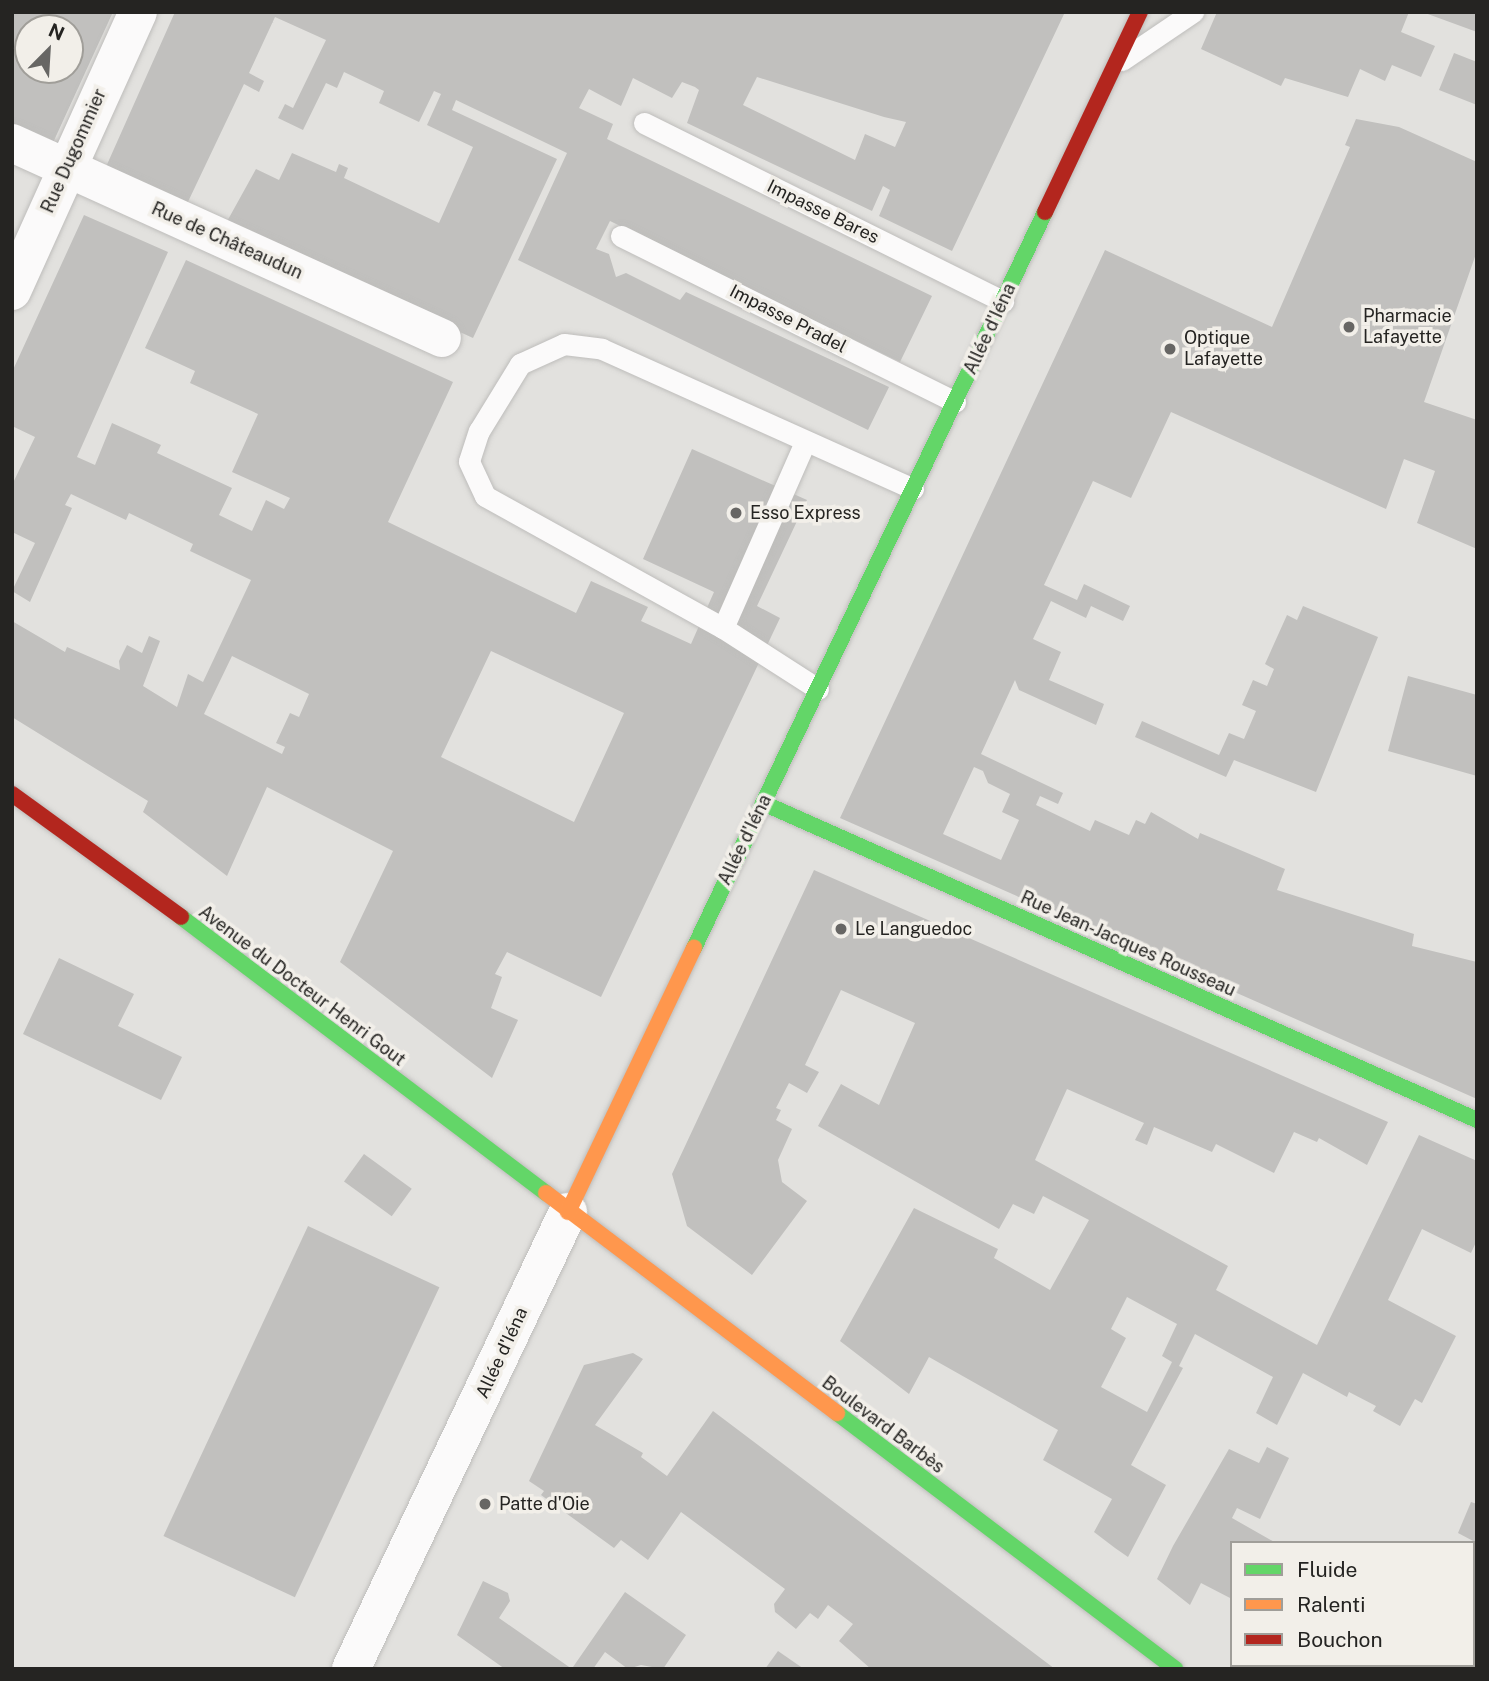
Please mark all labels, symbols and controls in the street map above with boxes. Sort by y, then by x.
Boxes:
north arrow [14,14,84,84]
text: N [45,19,68,45]
street label: Rue Dugommier [37,85,111,217]
street label: Impasse Bares [763,176,883,248]
street label: Rue de Châteaudun [148,198,306,284]
street label: Impasse Pradel [726,280,850,358]
street label: Allée d'Iéna [959,280,1021,378]
place label: Pharmacie Lafayette [1363,306,1452,348]
marker: Pharmacie Lafayette [1341,319,1357,335]
place label: Optique Lafayette [1184,328,1263,370]
marker: Optique Lafayette [1162,341,1178,357]
place label: Esso Express [750,502,861,524]
marker: Esso Express [728,505,744,521]
street label: Allée d'Iéna [714,791,776,889]
street label: Rue Jean-Jacques Rousseau [1017,887,1239,1001]
street label: Avenue du Docteur Henri Gout [194,901,410,1071]
place label: Le Languedoc [855,918,972,940]
marker: Le Languedoc [833,921,849,937]
street label: Allée d'Iéna [471,1304,533,1402]
street label: Boulevard Barbès [818,1372,948,1478]
place label: Patte d'Oie [499,1493,590,1515]
marker: Patte d'Oie [477,1496,493,1512]
legend [1230,1541,1475,1667]
text: Fluide [1297,1557,1357,1582]
text: Ralenti [1297,1592,1365,1617]
text: Bouchon [1297,1627,1383,1652]

